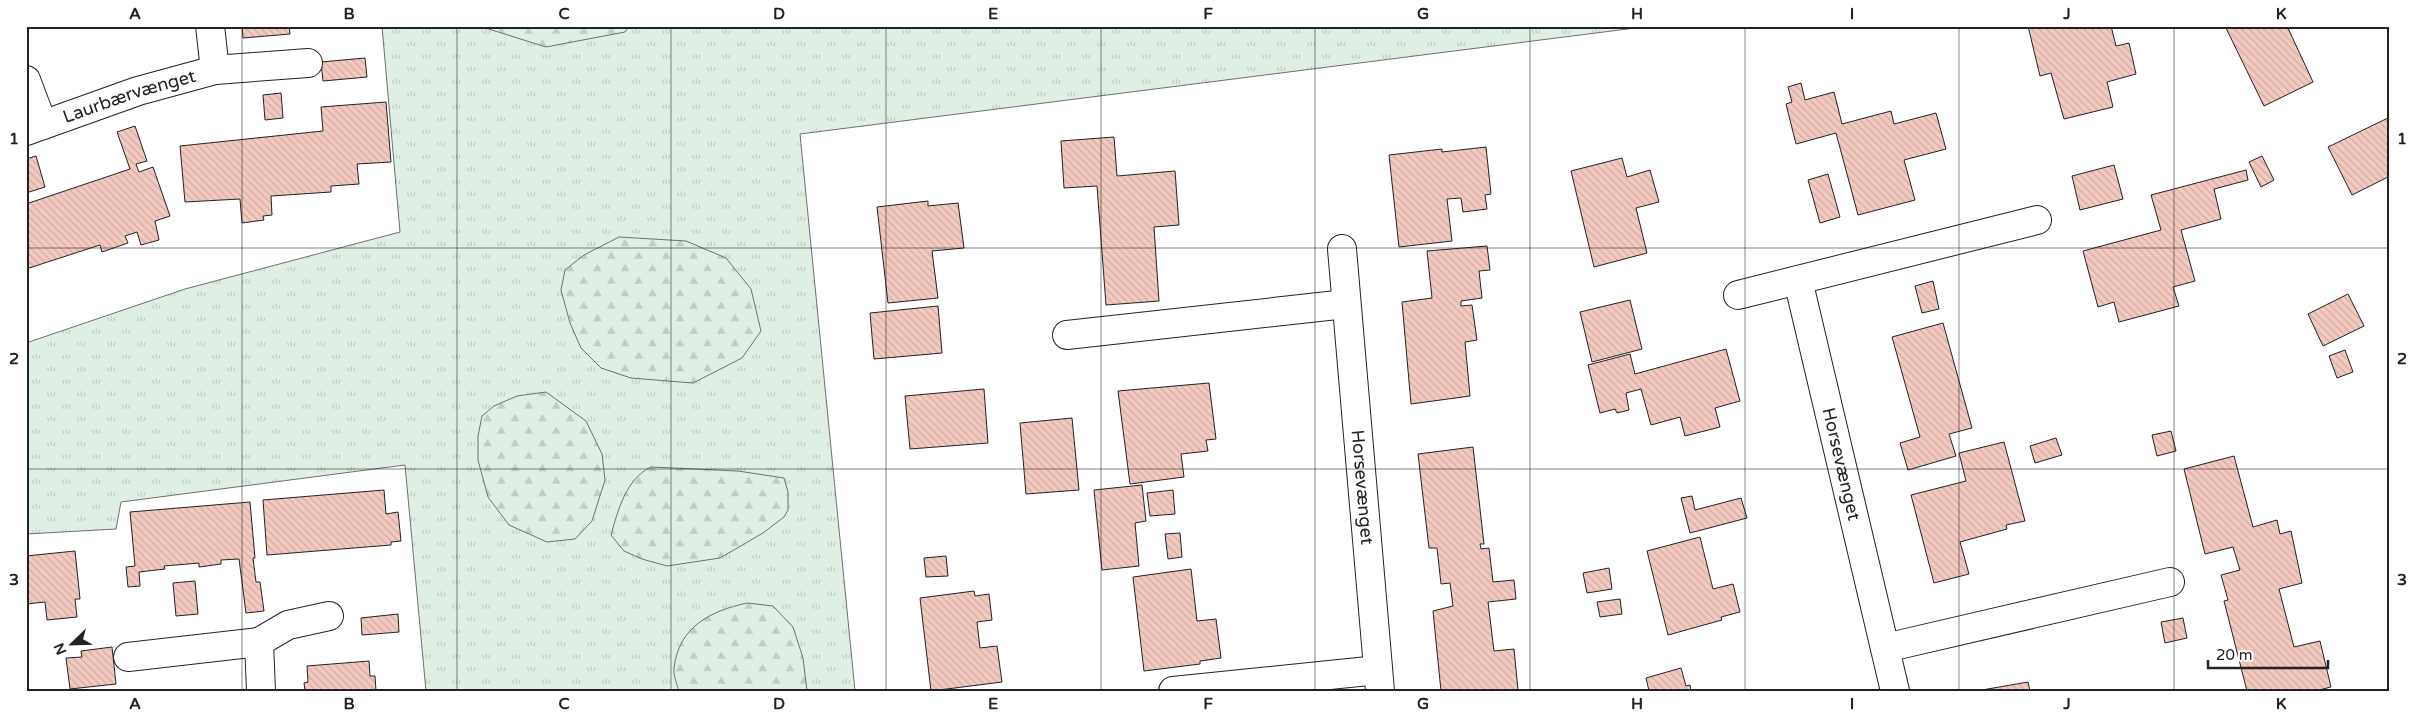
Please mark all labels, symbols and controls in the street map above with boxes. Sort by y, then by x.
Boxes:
text: A [129,4,141,24]
text: B [343,4,355,24]
text: C [558,4,570,24]
text: D [773,4,785,24]
text: E [988,4,998,24]
text: F [1203,4,1213,24]
text: G [1417,4,1429,24]
text: H [1631,4,1643,24]
text: I [1850,4,1854,24]
text: J [2062,4,2071,24]
text: K [2276,4,2287,24]
street label: Laurbærvænget [60,65,198,128]
text: 1 [9,129,19,149]
text: 1 [2397,129,2407,149]
text: 2 [9,349,19,369]
text: 2 [2397,349,2407,369]
street label: Horsevænget [1817,405,1865,523]
street label: Horsevænget [1347,429,1378,546]
text: 3 [9,570,19,590]
text: 3 [2397,570,2407,590]
north arrow [48,620,98,670]
scale bar [2208,637,2328,669]
text: N [50,640,71,657]
text: 20 m [2216,646,2253,664]
text: A [129,694,141,714]
text: B [343,694,355,714]
text: C [558,694,570,714]
text: D [773,694,785,714]
text: E [988,694,998,714]
text: F [1203,694,1213,714]
text: G [1417,694,1429,714]
text: H [1631,694,1643,714]
text: I [1850,694,1854,714]
text: J [2062,694,2071,714]
text: K [2276,694,2287,714]

